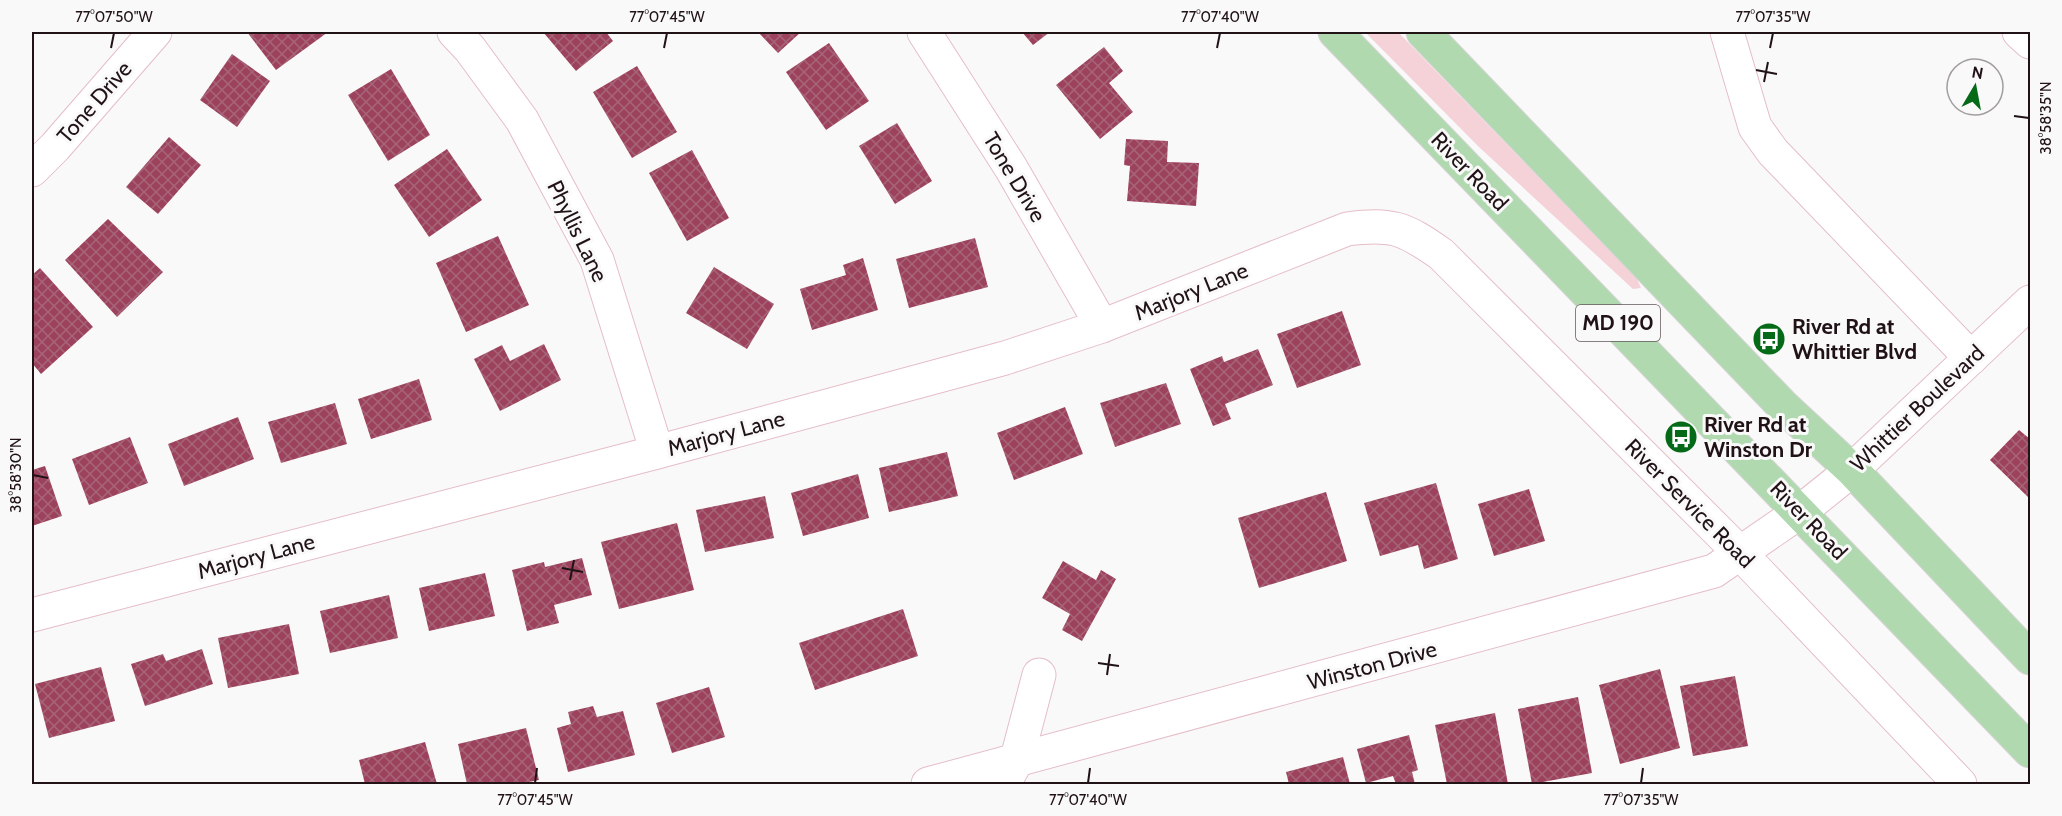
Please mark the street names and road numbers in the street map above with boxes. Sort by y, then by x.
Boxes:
street label: Tone Drive [51,56,137,149]
street label: River Road [1425,126,1514,216]
street label: Tone Drive [977,127,1052,227]
street label: Phyllis Lane [541,176,614,286]
street label: Marjory Lane [1130,256,1252,326]
road number: MD 190 [1576,305,1660,341]
street label: Whittier Boulevard [1845,339,1990,477]
street label: Marjory Lane [665,405,788,462]
street label: River Service Road [1619,433,1760,574]
street label: River Road [1764,475,1853,565]
street label: Marjory Lane [195,528,318,585]
street label: Winston Drive [1304,635,1440,696]

